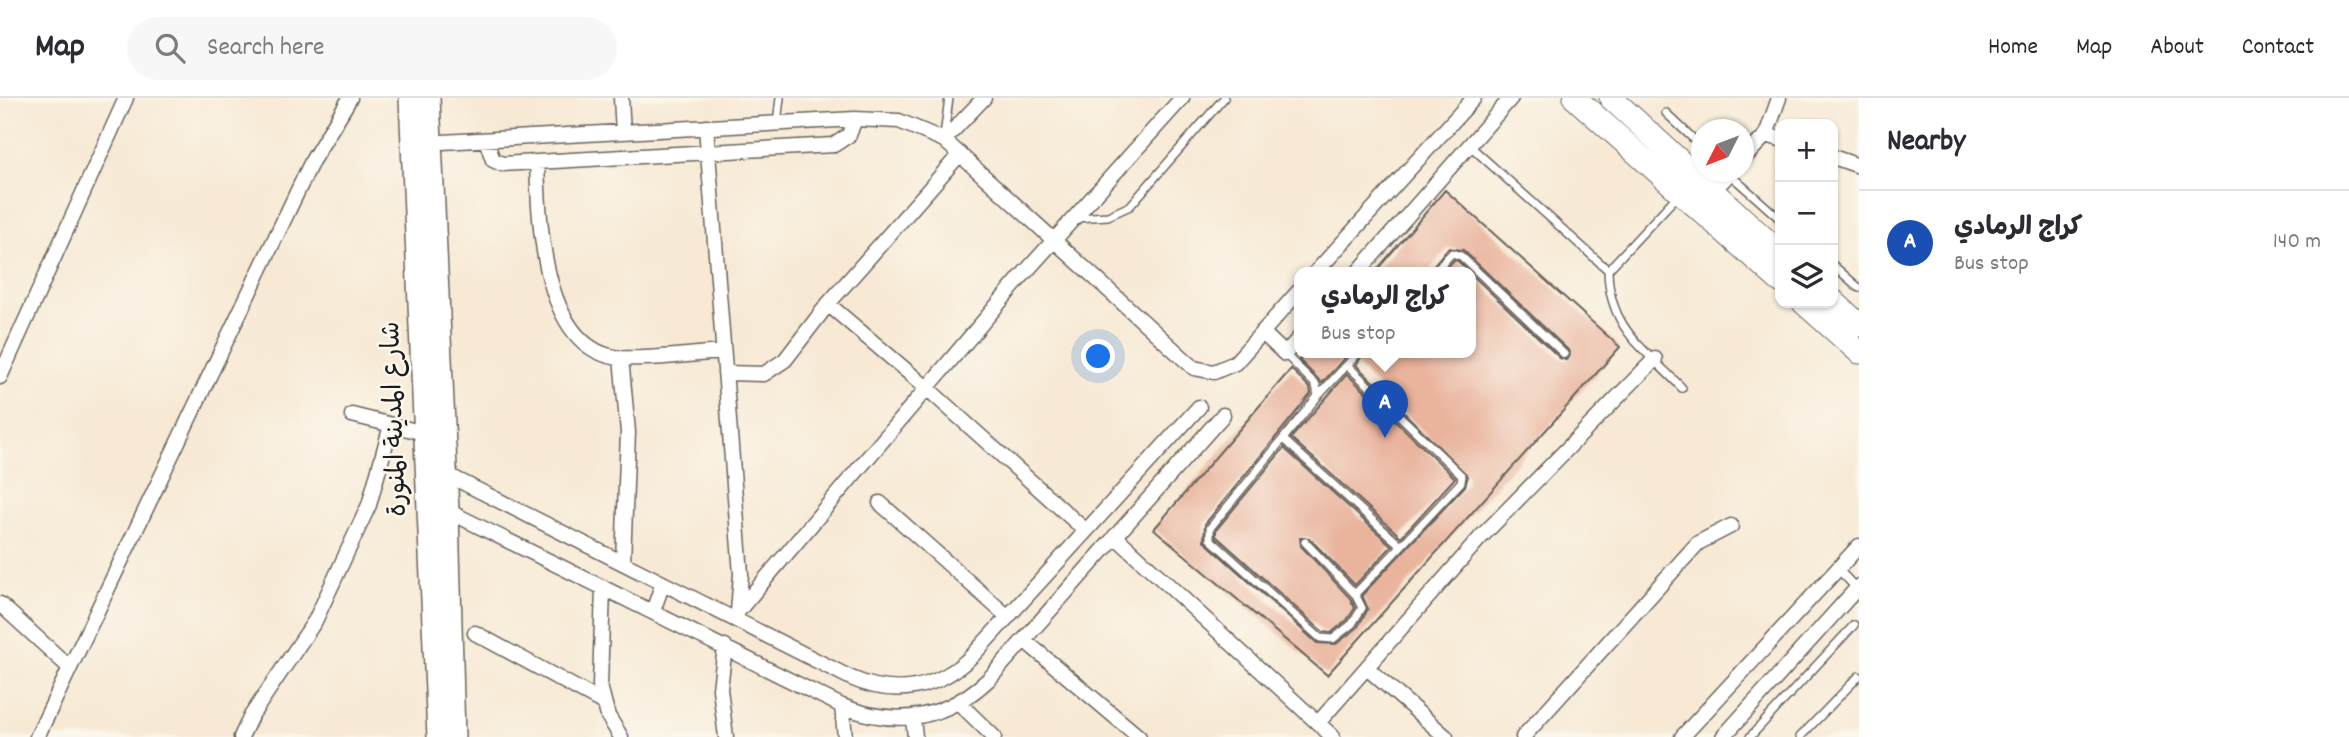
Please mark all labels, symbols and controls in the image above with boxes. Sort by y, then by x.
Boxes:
search box [127,17,617,80]
text: Map [35,25,85,72]
icon: search [151,29,189,67]
text: Search here [207,30,325,67]
text: Home [1988,31,2038,65]
text: Map [2076,31,2112,65]
text: About [2150,31,2204,65]
text: Contact [2242,31,2314,65]
north arrow [1691,119,1754,182]
map controls [1775,119,1838,308]
button: + [1775,119,1838,182]
text: Nearby [1887,122,1965,165]
button: − [1775,182,1838,245]
text: كراج الرمادي [1954,210,2083,247]
text: A [1904,226,1916,259]
text: 140 m [2273,226,2321,259]
button: layers [1775,245,1838,308]
text: Bus stop [1954,248,2029,281]
popup [1294,267,1476,358]
text: كراج الرمادي [1321,280,1449,317]
text: Bus stop [1321,318,1396,351]
street label: شارع المدينة المنورة [374,321,418,517]
your location [1081,339,1115,373]
pin: A [1362,380,1408,438]

